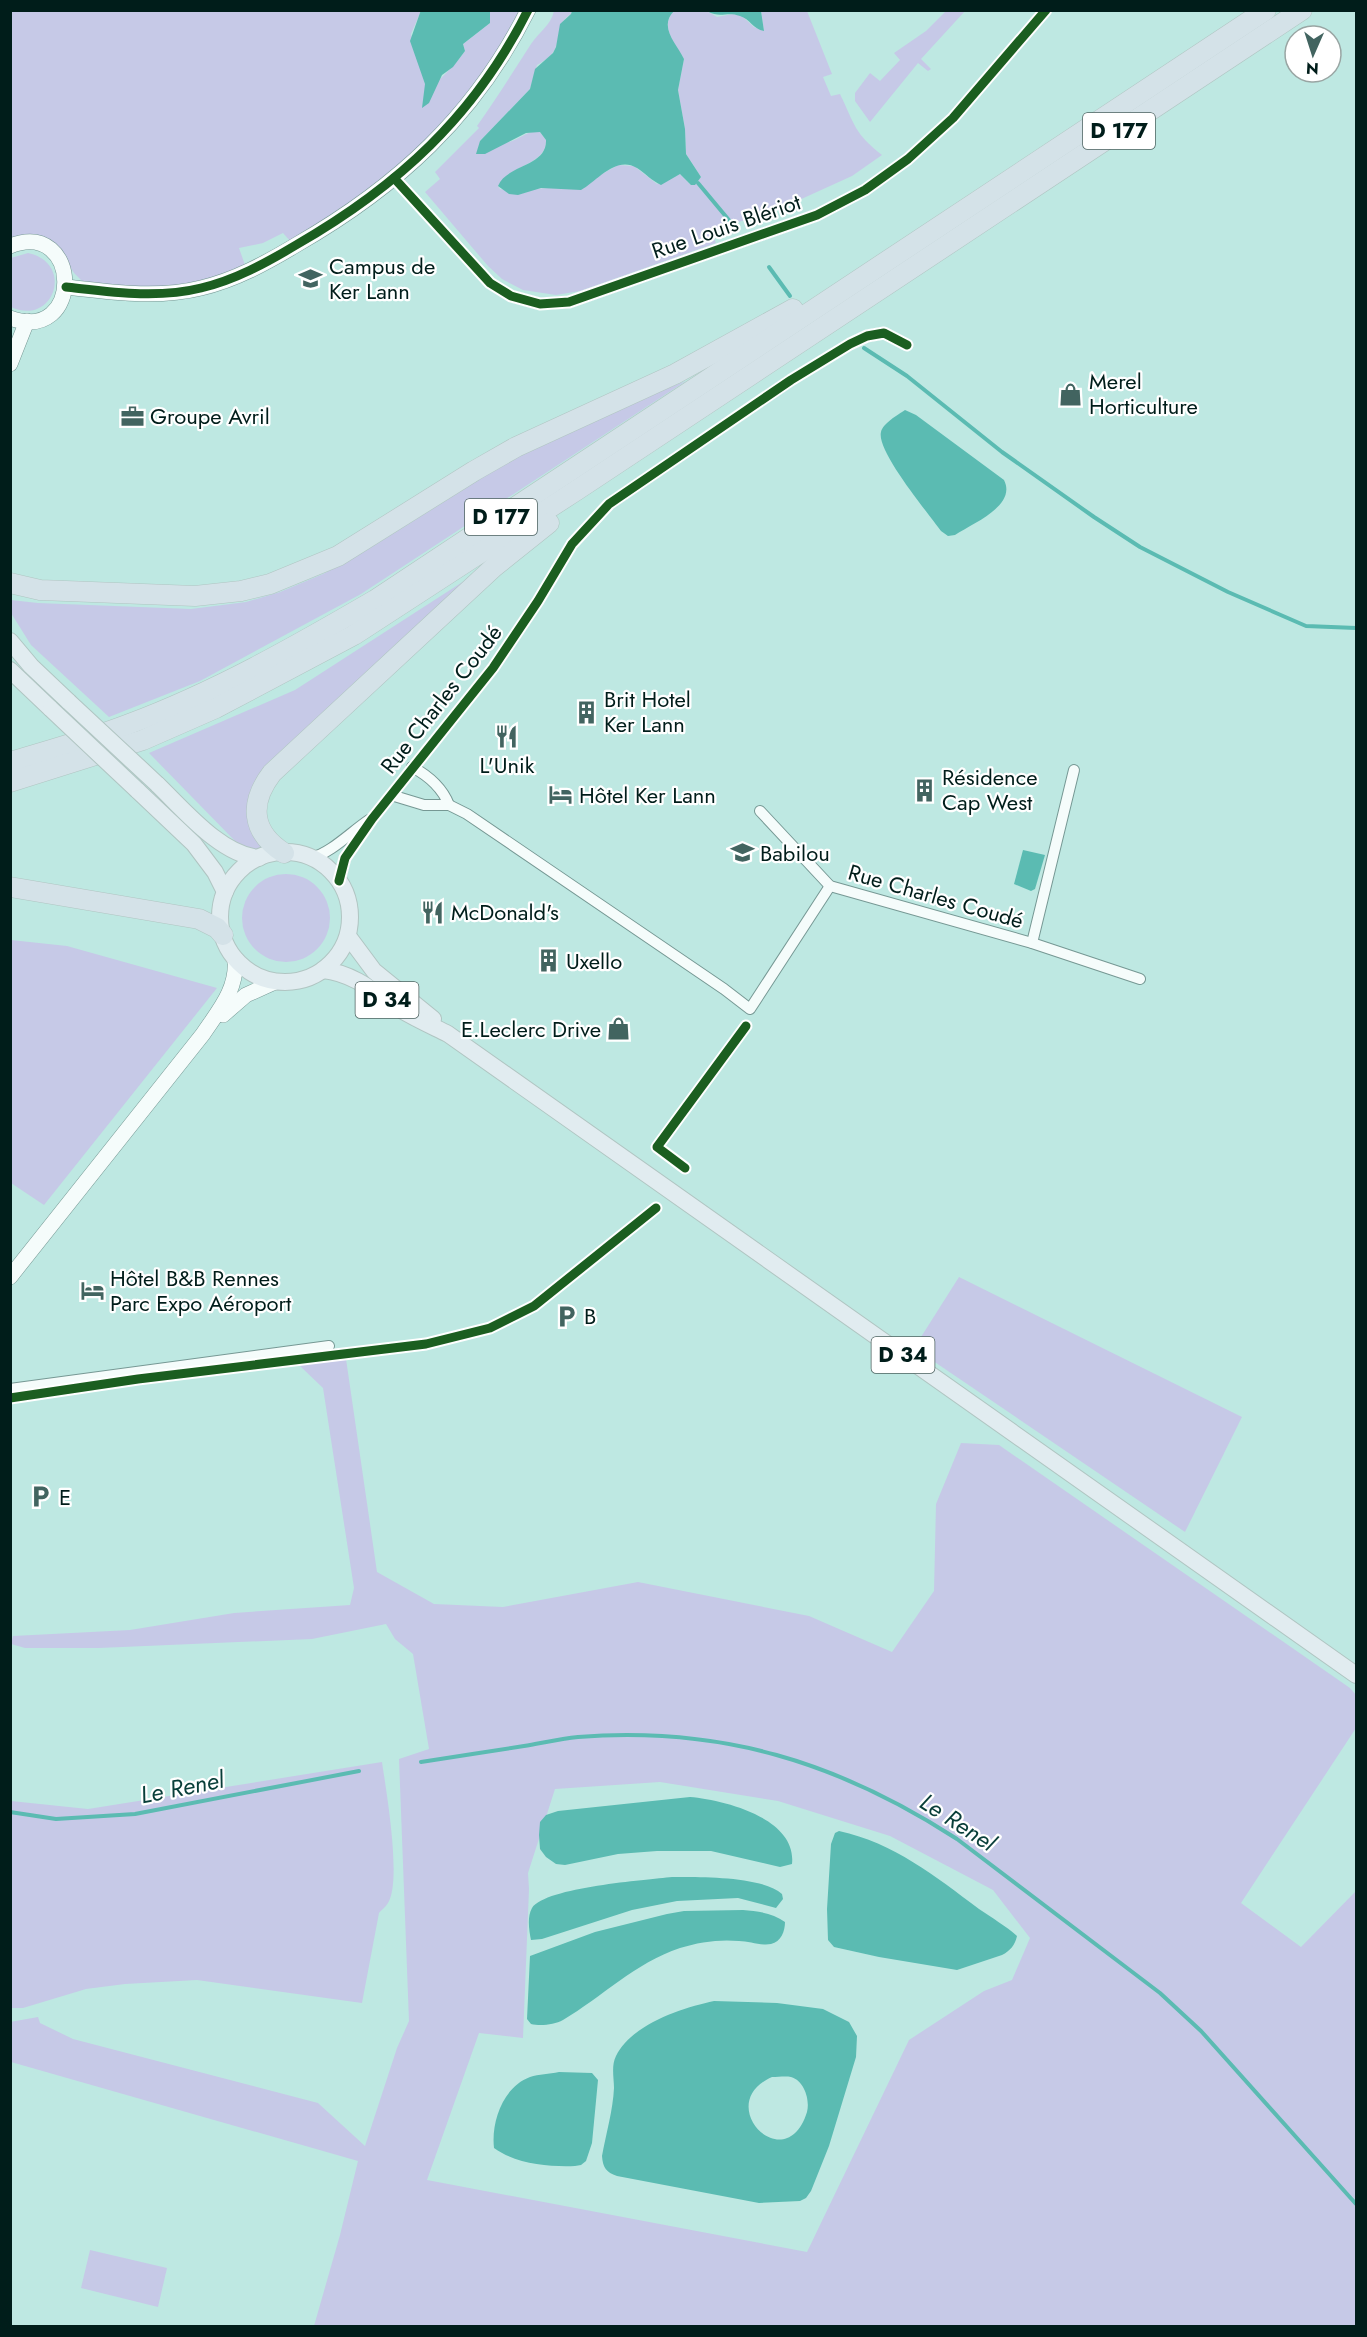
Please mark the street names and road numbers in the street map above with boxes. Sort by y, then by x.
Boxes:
road number: D 177 [1083,113,1155,149]
street label: Rue Louis Blériot [647,185,805,266]
road number: D 177 [465,499,537,535]
street label: Rue Charles Coudé [373,618,509,780]
street label: Rue Charles Coudé [845,856,1027,936]
road number: D 34 [356,982,418,1018]
road number: D 34 [872,1337,934,1373]

